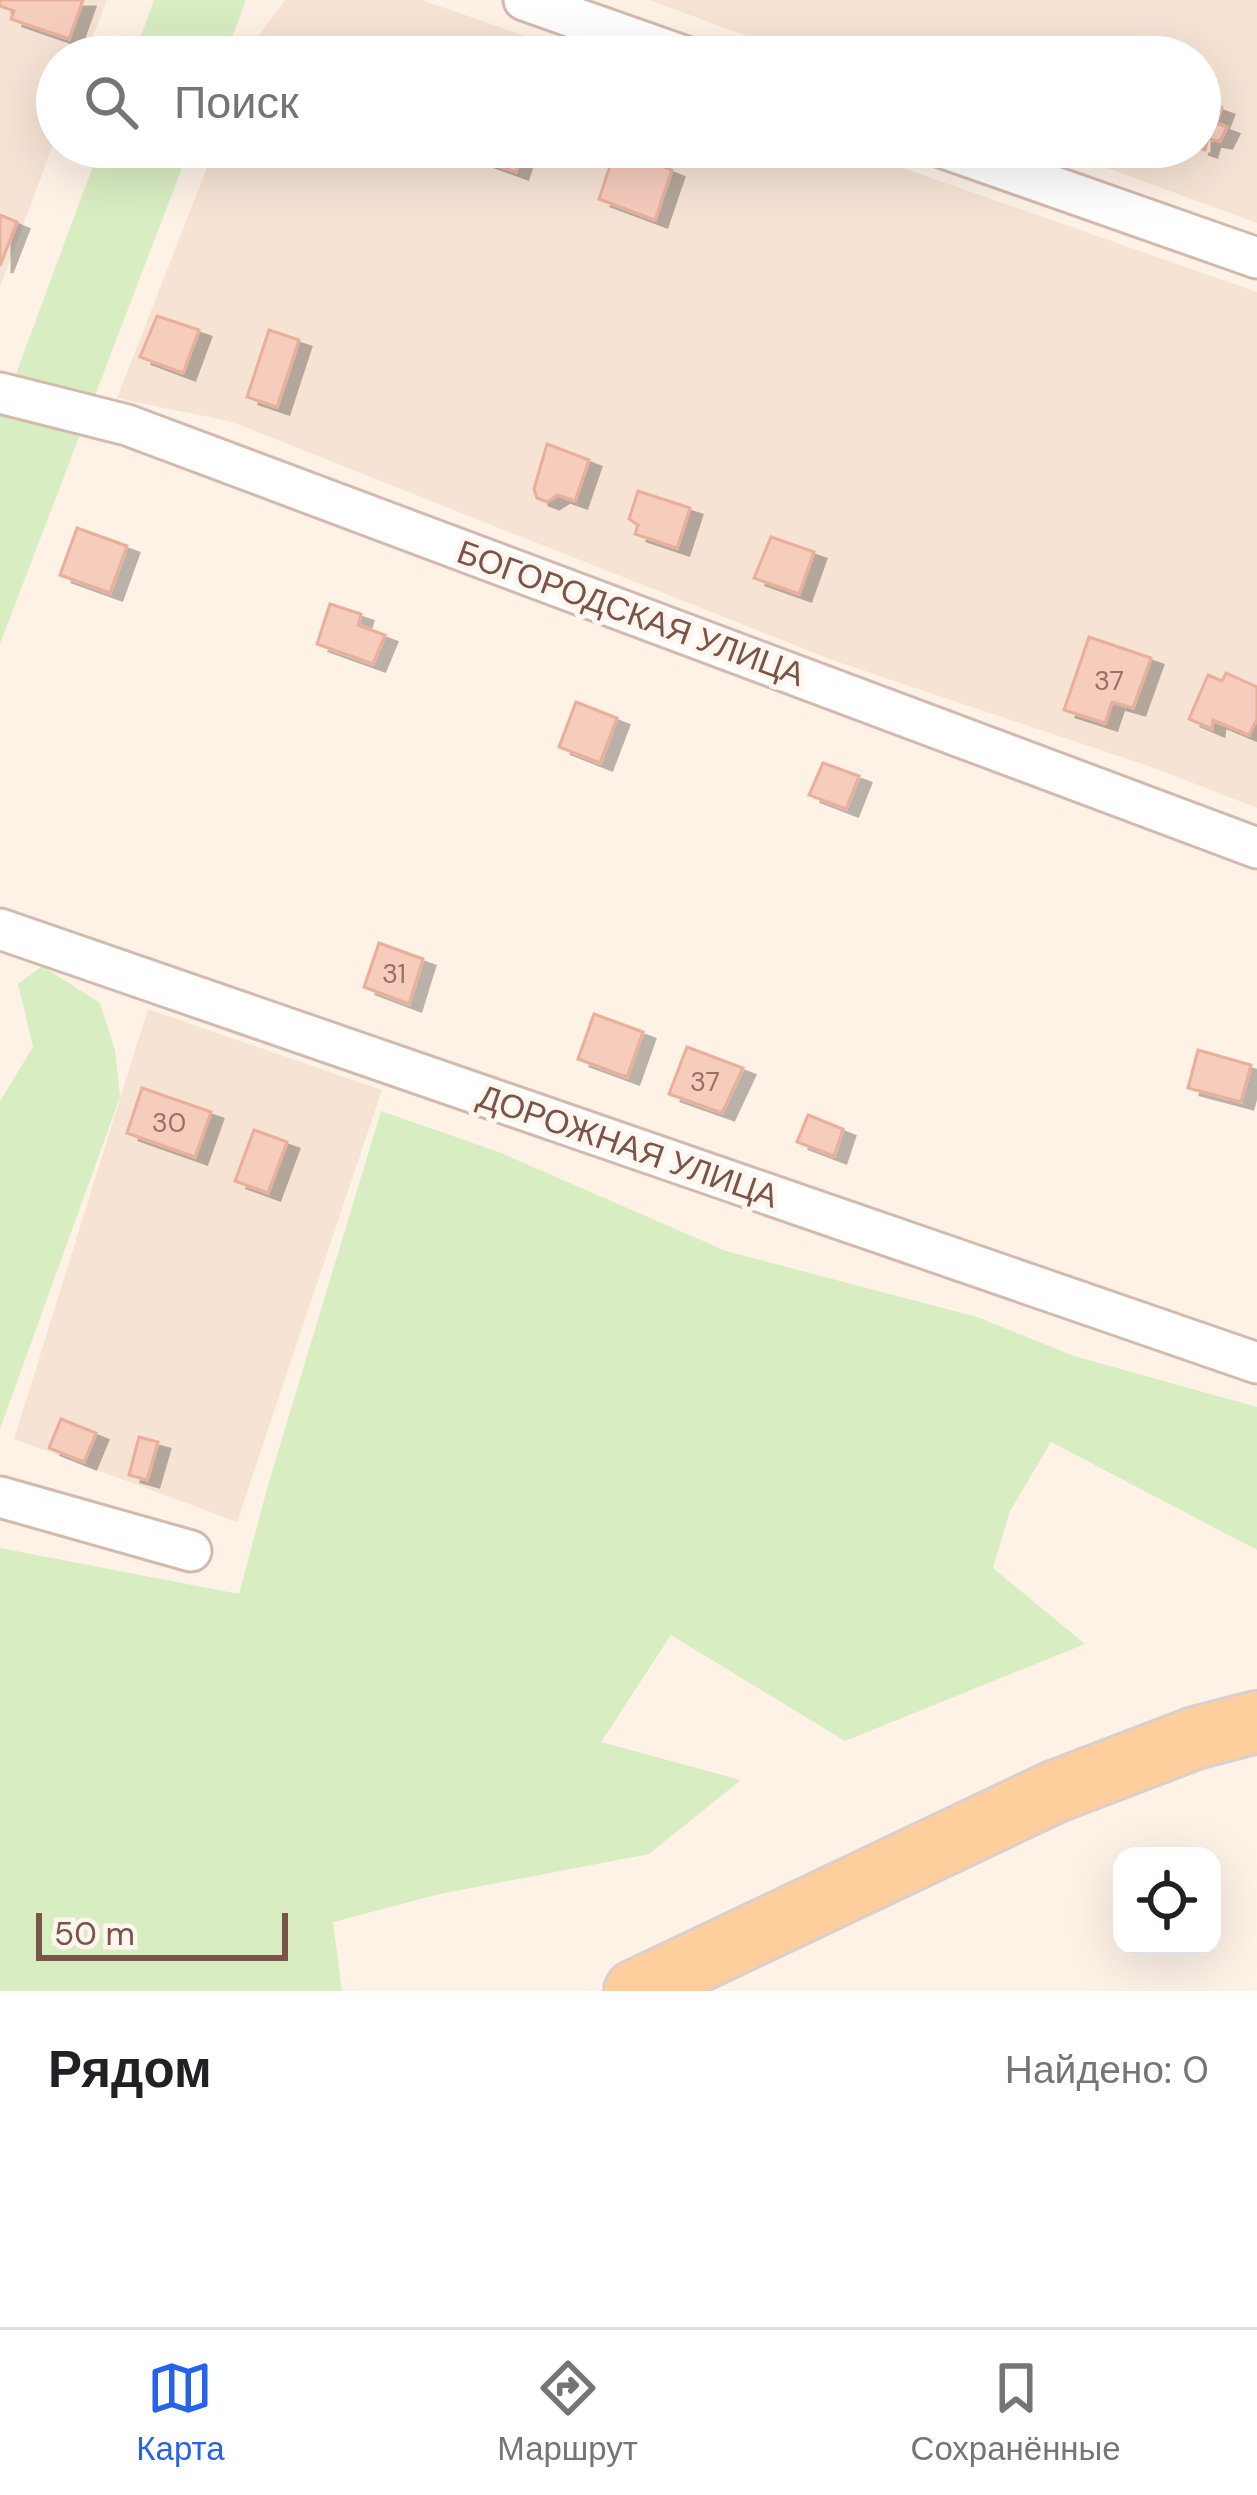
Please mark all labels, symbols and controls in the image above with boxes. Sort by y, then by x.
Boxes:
search box [36,36,1221,168]
icon: search [78,69,144,135]
text: Поиск [174,73,299,132]
street label: БОГОРОДСКАЯ УЛИЦА [451,530,811,696]
house number: 37 [1094,663,1124,698]
house number: 31 [382,956,406,991]
house number: 37 [690,1064,720,1099]
street label: ДОРОЖНАЯ УЛИЦА [472,1074,784,1218]
house number: 30 [152,1105,186,1140]
map controls [1113,1847,1221,1955]
button: locate [1113,1847,1221,1955]
scale bar [36,1907,288,1960]
text: 50 m [54,1912,135,1955]
text: Рядом [48,2036,212,2103]
text: Найдено: 0 [1005,2044,1209,2095]
tab: Карта [136,2355,225,2470]
tab: Маршрут [497,2355,638,2470]
tab: Сохранённые [911,2355,1121,2470]

